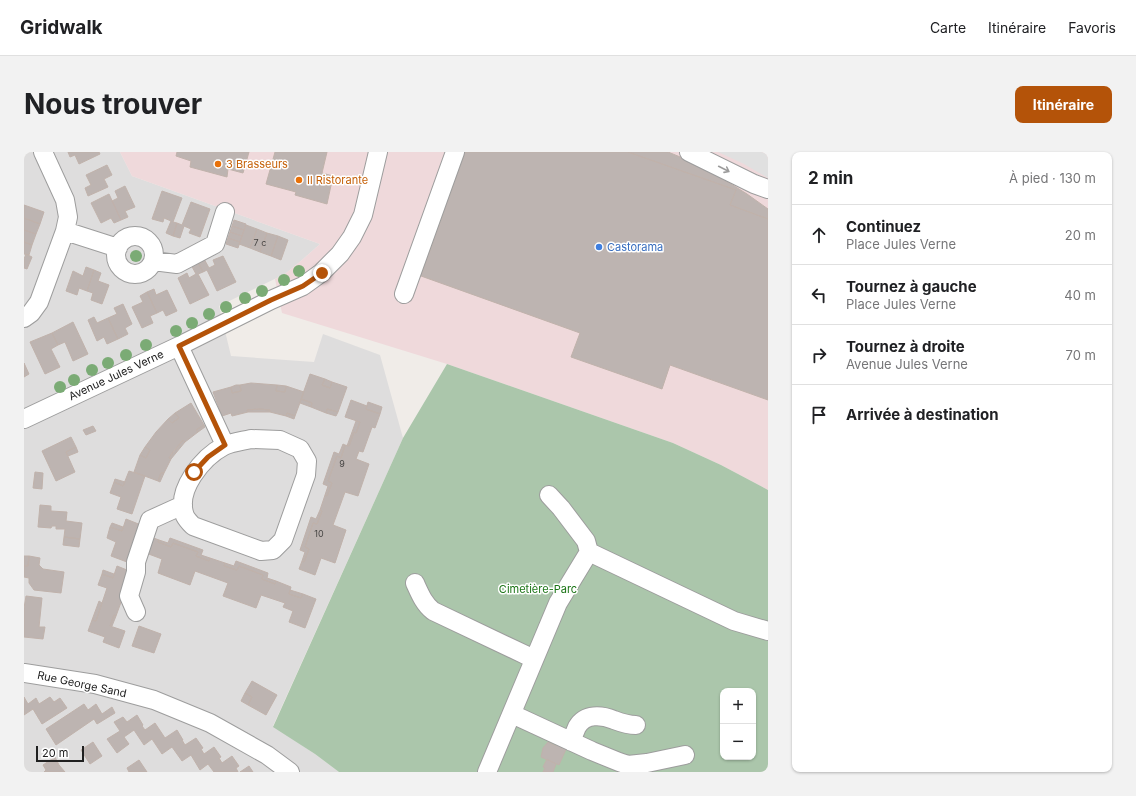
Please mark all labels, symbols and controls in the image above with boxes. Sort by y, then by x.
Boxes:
text: Gridwalk [20,16,103,39]
text: Carte [930,19,966,36]
text: Itinéraire [988,19,1046,36]
text: Favoris [1068,19,1116,36]
button: Itinéraire [1015,86,1112,123]
text: Nous trouver [24,87,202,121]
place label: 3 Brasseurs [226,157,288,171]
marker: 3 Brasseurs [213,159,223,169]
one-way arrow [718,166,730,173]
text: 2 min [808,168,853,188]
text: À pied · 130 m [1009,170,1096,186]
place label: Il Ristorante [307,173,368,187]
marker: Il Ristorante [294,175,304,185]
text: Continuez [846,217,921,236]
icon: ahead [808,224,830,246]
text: 20 m [1065,227,1096,243]
text: Place Jules Verne [846,236,956,252]
house number: 7 c [254,237,266,248]
place label: Castorama [607,240,663,254]
marker: Castorama [594,242,604,252]
route end [313,264,331,282]
text: Tournez à gauche [846,277,977,296]
icon: left [808,284,830,306]
text: 40 m [1064,287,1096,303]
text: Place Jules Verne [846,296,956,312]
text: Tournez à droite [846,337,965,356]
icon: right [808,344,830,366]
street label: Avenue Jules Verne [66,347,166,403]
text: 70 m [1066,347,1096,363]
text: Avenue Jules Verne [846,356,968,372]
icon: arrive [808,404,830,426]
text: Arrivée à destination [846,405,999,424]
house number: 9 [339,458,345,469]
route start [185,463,203,481]
house number: 10 [314,528,324,539]
park label: Cimetière-Parc [499,582,577,596]
street label: Rue George Sand [36,668,128,700]
map controls [720,688,756,760]
button: + [720,688,756,724]
button: − [720,724,756,760]
scale bar [36,744,84,763]
text: 20 m [42,746,68,760]

